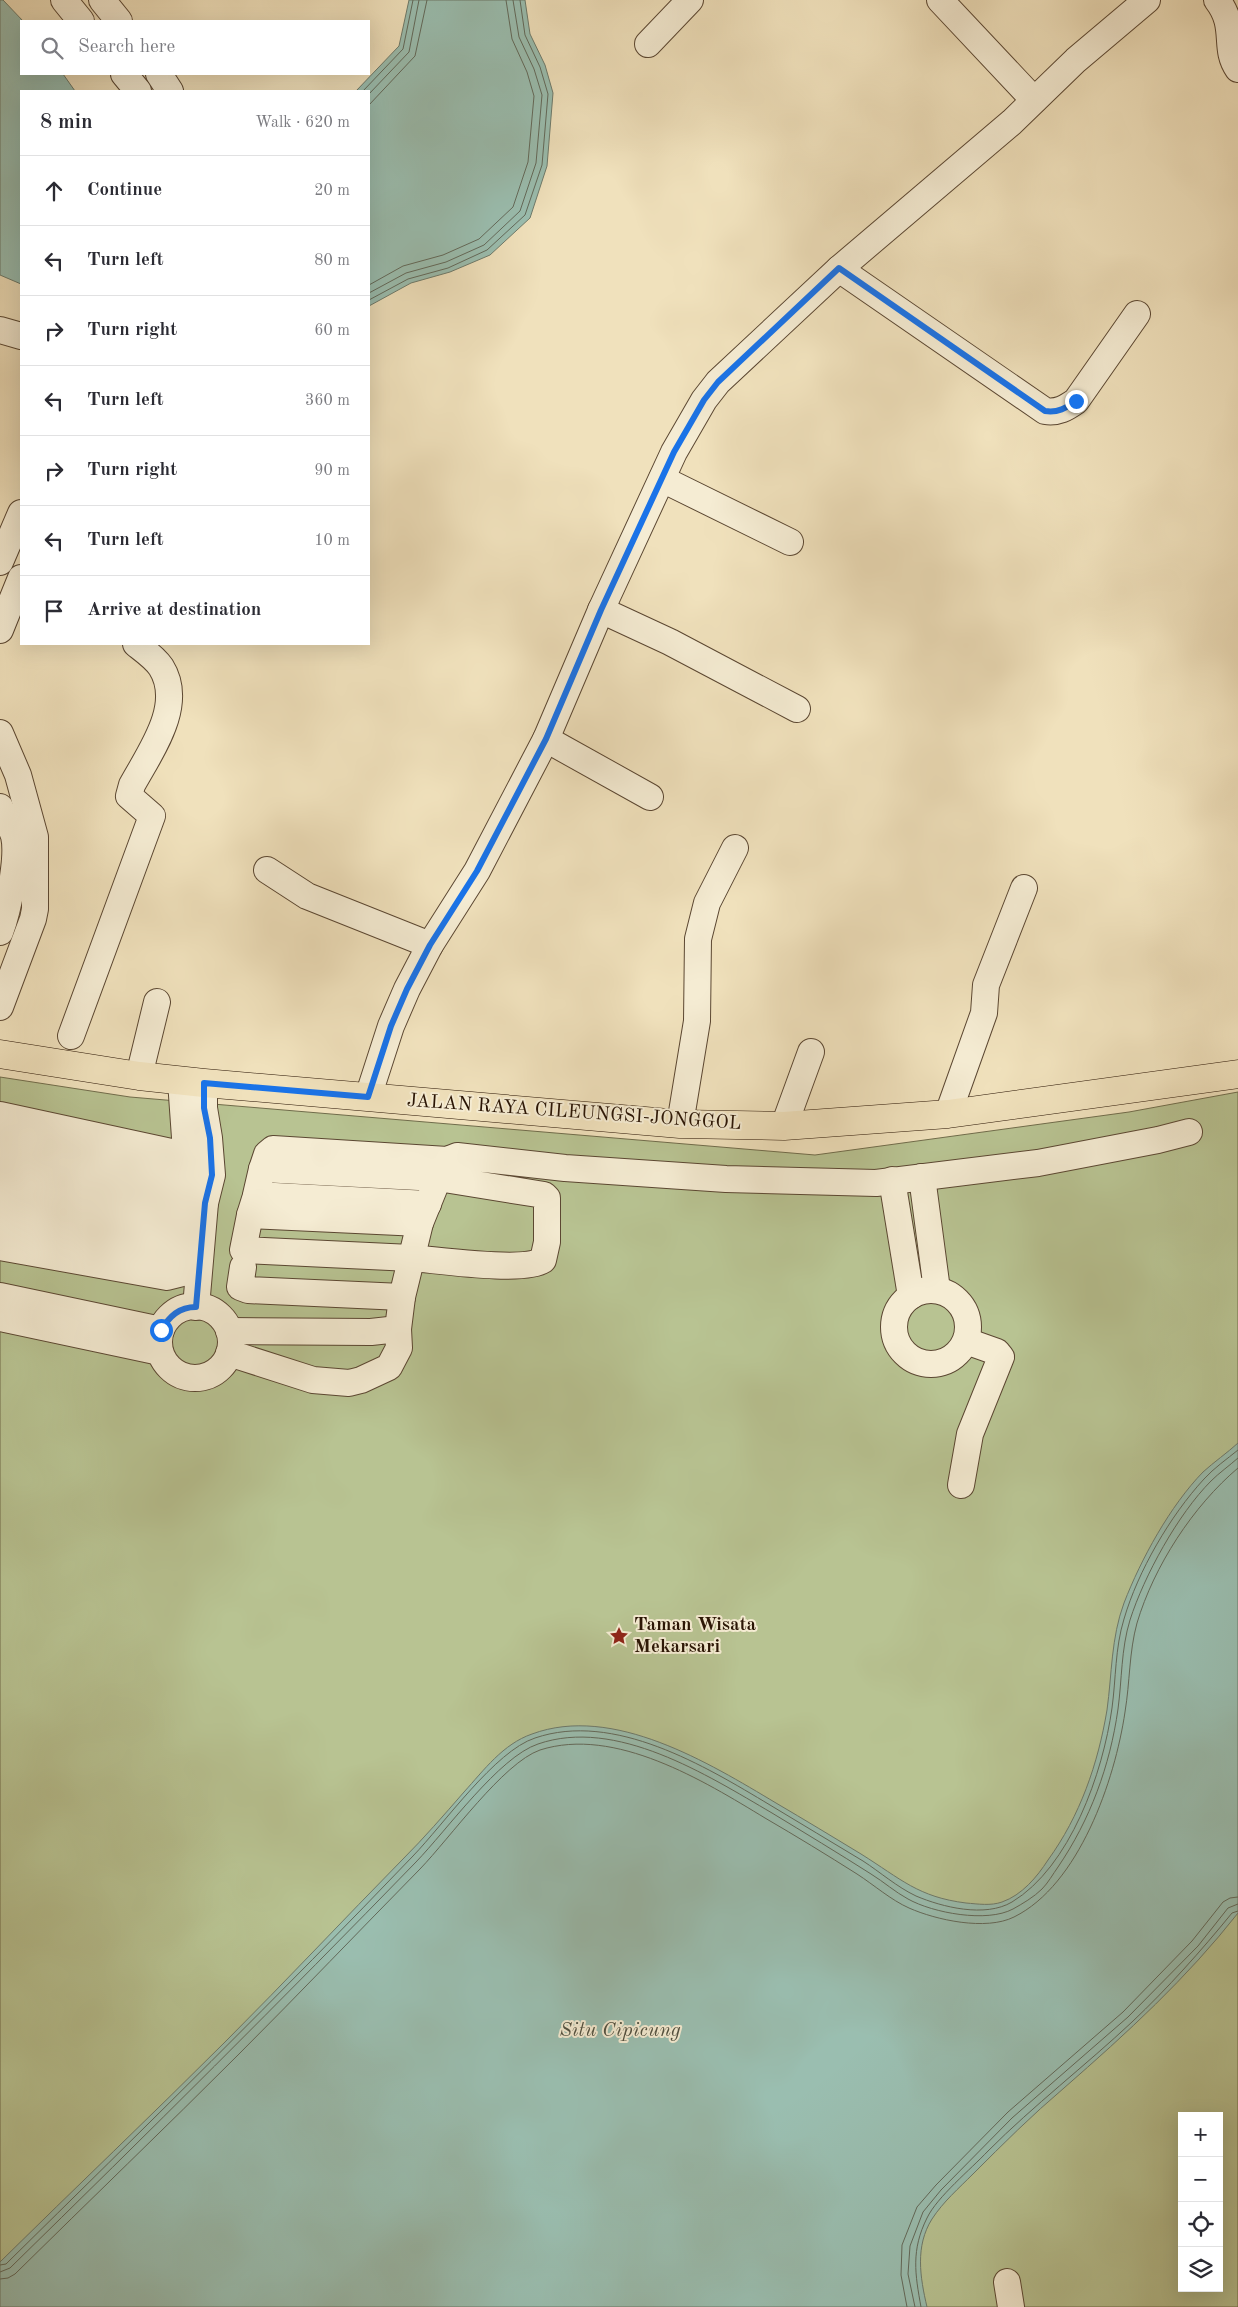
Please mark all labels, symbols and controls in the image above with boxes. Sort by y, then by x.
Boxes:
search box [20,20,370,75]
icon: search [38,34,66,62]
text: Search here [78,38,175,57]
text: 8 min [40,112,93,133]
text: Walk · 620 m [255,115,350,131]
icon: ahead [40,177,68,205]
text: Continue [87,181,162,200]
text: 20 m [314,183,350,199]
icon: left [40,247,68,275]
text: Turn left [87,251,164,270]
text: 80 m [314,253,350,269]
icon: right [40,317,68,345]
text: Turn right [87,321,177,340]
text: 60 m [314,323,350,339]
icon: left [40,387,68,415]
route end [1065,390,1088,413]
text: Turn left [87,391,164,410]
text: 360 m [305,393,350,409]
icon: right [40,457,68,485]
text: Turn right [87,461,177,480]
text: 90 m [314,463,350,479]
icon: left [40,527,68,555]
text: Turn left [87,531,164,550]
text: 10 m [314,533,350,549]
icon: arrive [40,597,68,625]
text: Arrive at destination [87,601,261,620]
street label: JALAN RAYA CILEUNGSI-JONGGOL [406,1092,742,1134]
route start [150,1319,173,1342]
place label: Taman Wisata Mekarsari [634,1616,757,1657]
place icon: Taman Wisata Mekarsari [608,1625,630,1647]
water label: Situ Cipicung [559,2021,681,2041]
map controls [1178,2112,1223,2292]
button: + [1178,2112,1223,2157]
button: − [1178,2157,1223,2202]
button: locate [1178,2202,1223,2247]
button: layers [1178,2247,1223,2292]

